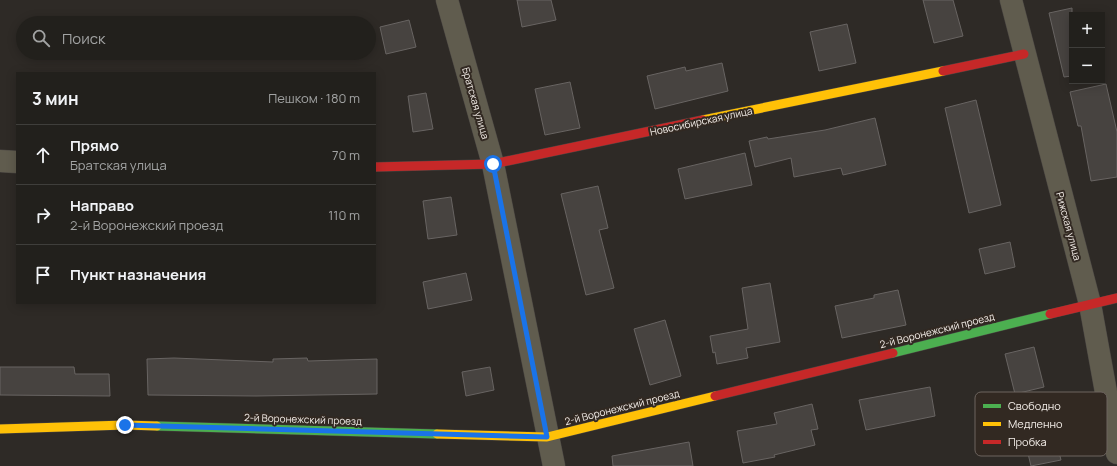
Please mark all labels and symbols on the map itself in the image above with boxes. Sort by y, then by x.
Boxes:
street label: Братская улица [459,65,493,141]
street label: Новосибирская улица [648,103,754,139]
route start [484,155,502,173]
street label: Рижская улица [1053,190,1085,262]
street label: 2-й Воронежский проезд [878,309,996,351]
street label: 2-й Воронежский проезд [563,386,681,428]
legend [975,392,1107,456]
text: Свободно [1008,398,1061,413]
street label: 2-й Воронежский проезд [244,410,362,428]
route end [116,416,134,434]
text: Медленно [1008,416,1063,431]
text: Пробка [1008,434,1047,449]

